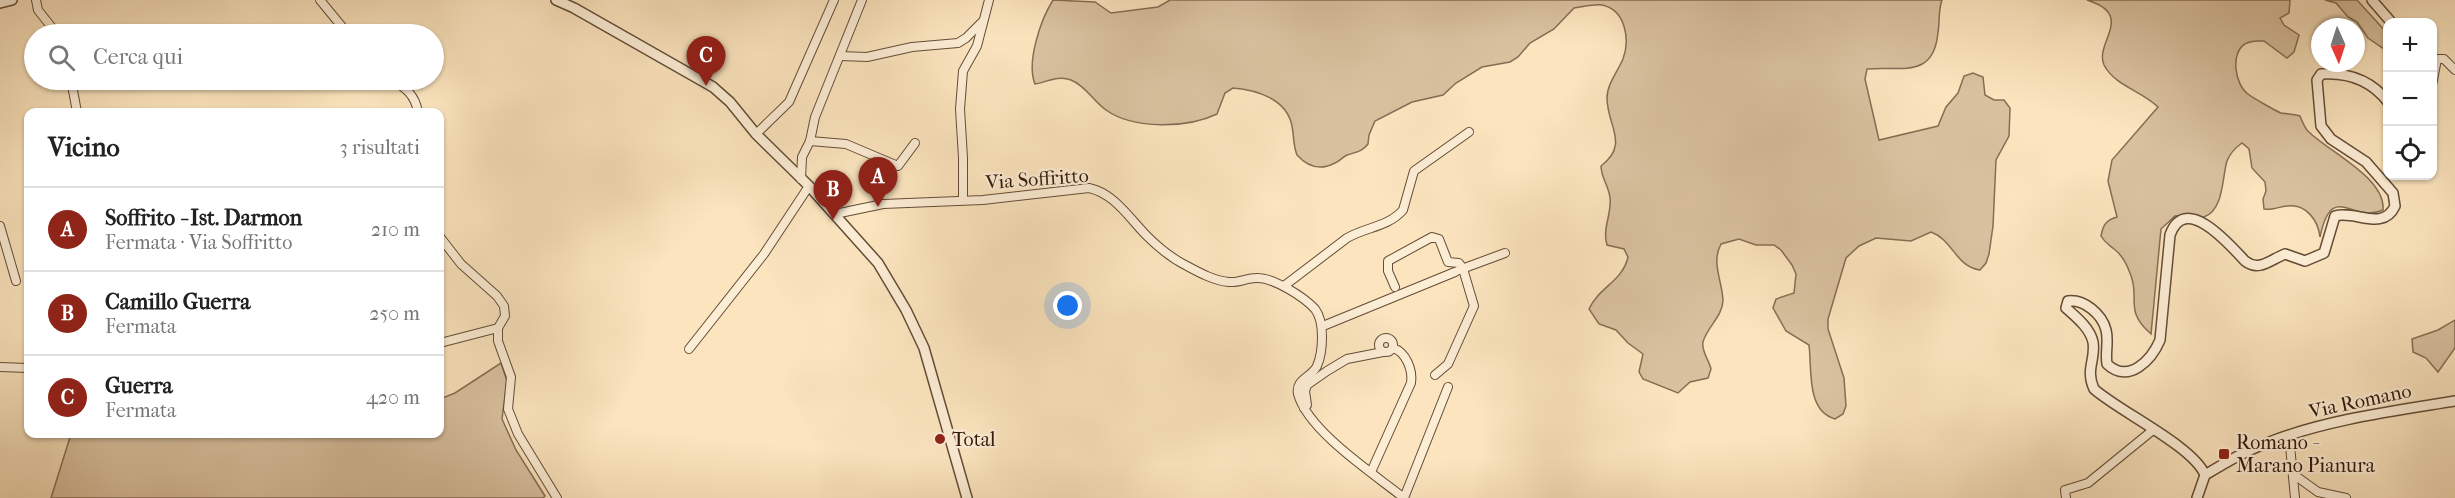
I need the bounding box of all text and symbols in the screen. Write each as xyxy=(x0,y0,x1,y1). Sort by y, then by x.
north arrow xyxy=(2311,18,2365,72)
map controls xyxy=(2383,18,2437,180)
button: + xyxy=(2383,18,2437,72)
search box xyxy=(24,24,444,90)
pin: C xyxy=(686,36,726,86)
icon: search xyxy=(45,41,78,74)
text: Cerca qui xyxy=(93,44,183,70)
button: − xyxy=(2383,72,2437,126)
button: locate xyxy=(2383,126,2437,180)
text: Vicino xyxy=(48,132,120,163)
text: 3 risultati xyxy=(340,136,420,159)
pin: A xyxy=(858,158,898,207)
street label: Via Soffritto xyxy=(984,164,1089,194)
pin: B xyxy=(814,170,852,220)
text: Soffrito - Ist. Darmon xyxy=(105,205,302,231)
text: A xyxy=(61,218,74,241)
text: 210 m xyxy=(371,218,420,241)
text: Fermata · Via Soffritto xyxy=(105,231,292,254)
text: Camillo Guerra xyxy=(105,289,250,315)
your location xyxy=(1053,291,1082,320)
text: B xyxy=(61,302,74,325)
text: 250 m xyxy=(369,302,420,325)
text: Fermata xyxy=(105,315,176,338)
text: Guerra xyxy=(105,373,173,399)
street label: Via Romano xyxy=(2306,379,2413,423)
text: C xyxy=(61,386,74,409)
text: 420 m xyxy=(366,386,420,409)
text: Fermata xyxy=(105,399,176,422)
place label: Total xyxy=(952,428,996,451)
place label: Romano - Marano Pianura xyxy=(2236,431,2376,477)
marker: Total xyxy=(933,432,947,446)
marker: Romano - Marano Pianura xyxy=(2217,447,2231,461)

